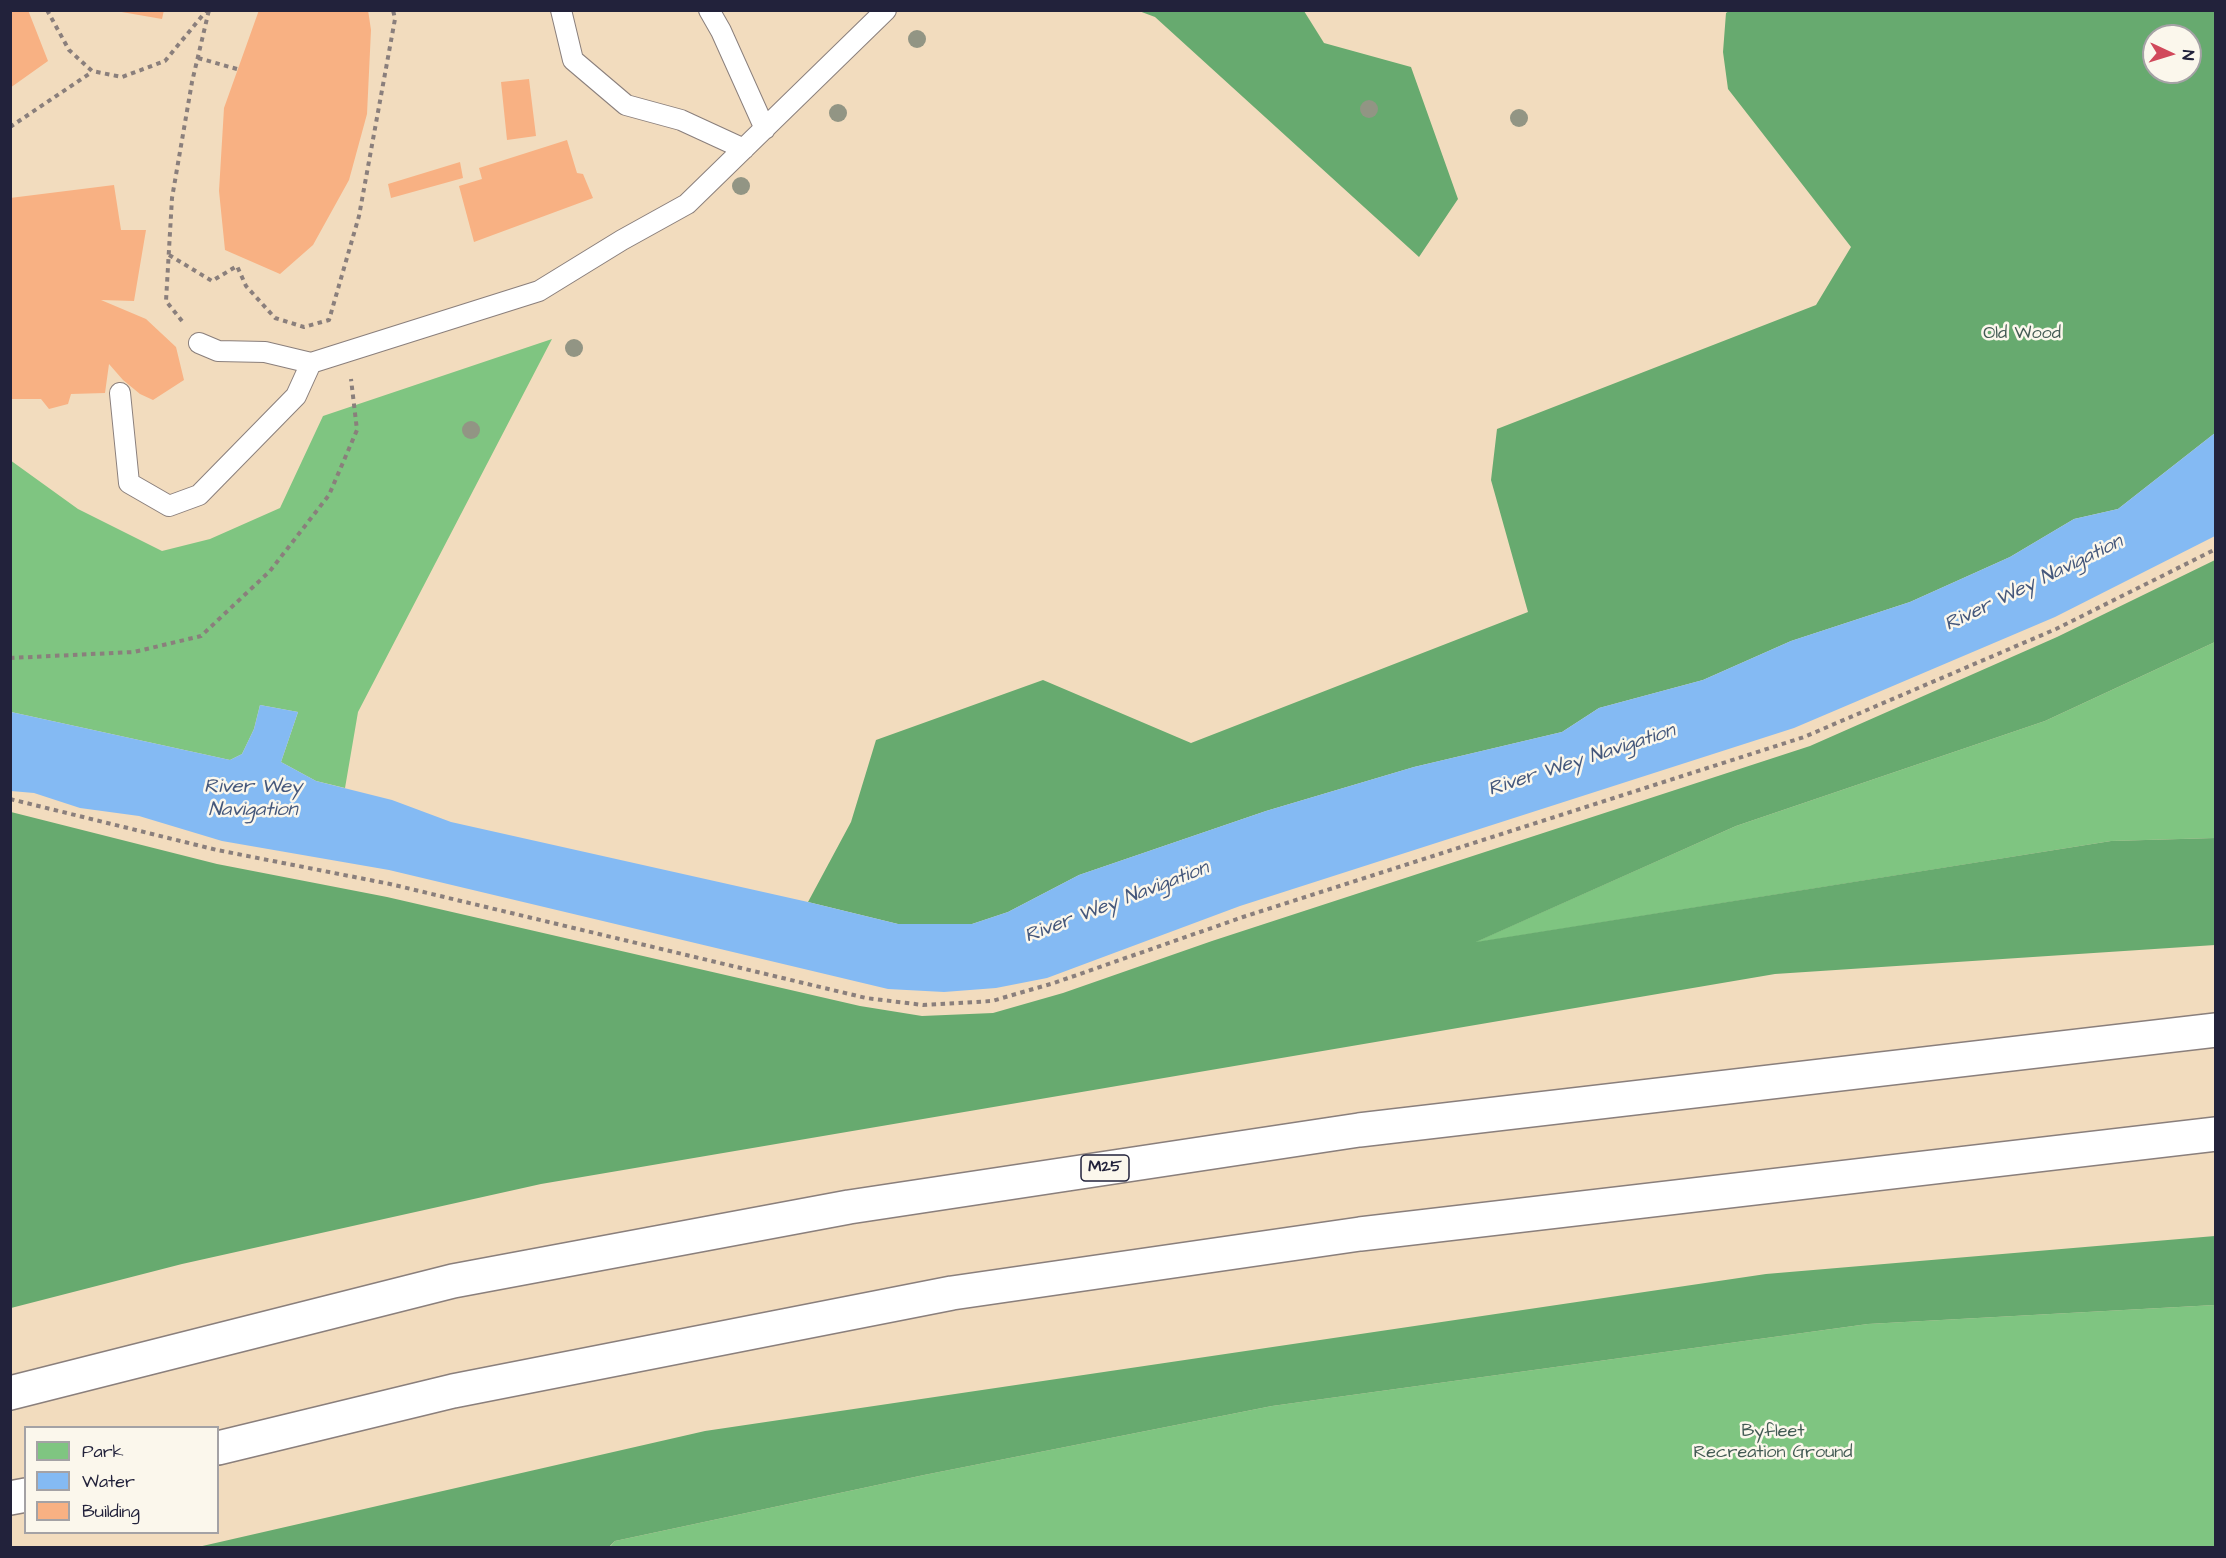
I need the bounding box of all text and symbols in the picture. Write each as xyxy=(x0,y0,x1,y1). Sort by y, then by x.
north arrow xyxy=(2142,24,2202,84)
text: N xyxy=(2177,49,2199,61)
park label: Old Wood xyxy=(1983,323,2061,345)
water label: River Wey Navigation xyxy=(1941,530,2127,638)
water label: River Wey Navigation xyxy=(1486,719,1678,803)
water label: River Wey Navigation xyxy=(204,776,302,823)
water label: River Wey Navigation xyxy=(1022,857,1212,949)
road number: M25 xyxy=(1081,1155,1129,1181)
park label: Byfleet Recreation Ground xyxy=(1693,1421,1853,1464)
legend xyxy=(24,1426,219,1534)
text: Park xyxy=(82,1439,124,1464)
text: Water xyxy=(82,1469,135,1494)
text: Building xyxy=(82,1499,140,1524)

